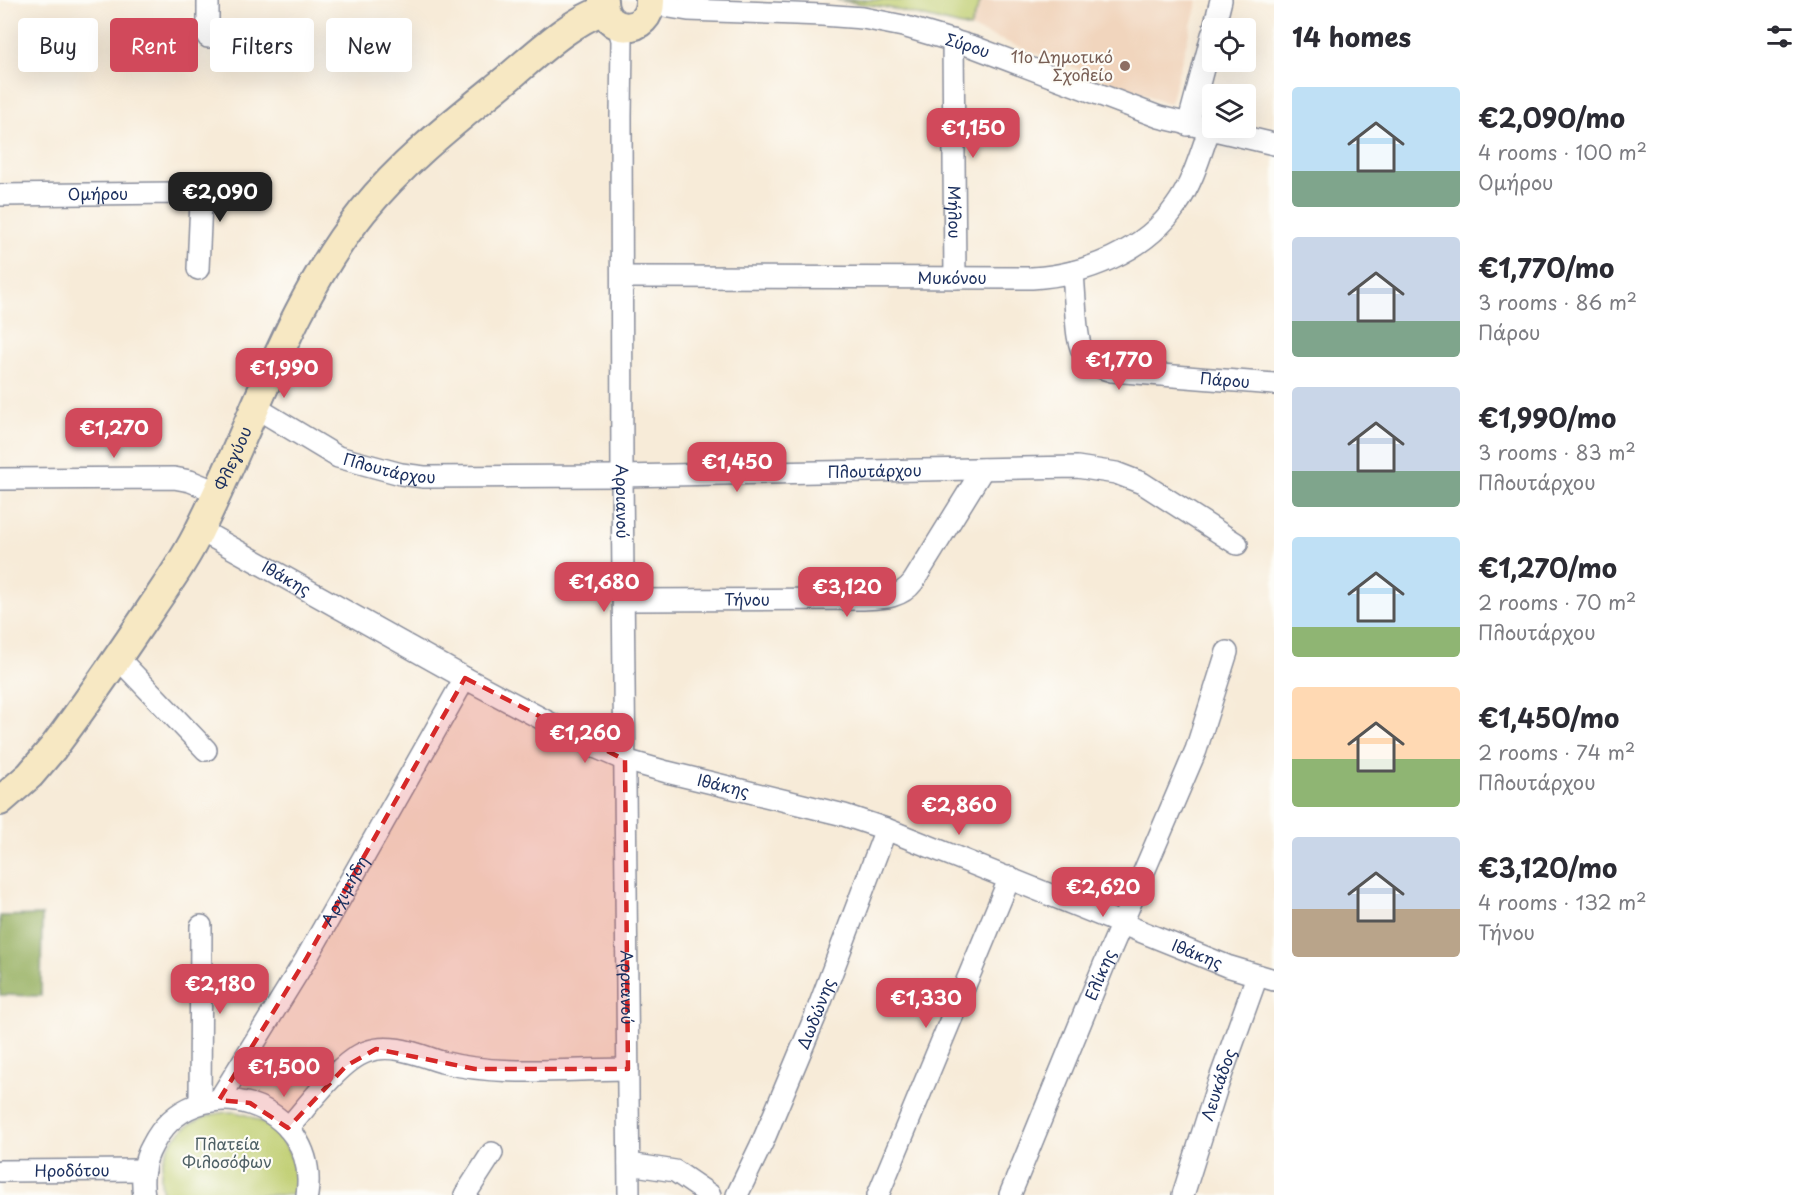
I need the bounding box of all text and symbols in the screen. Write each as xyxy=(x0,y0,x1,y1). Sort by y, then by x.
text: 14 homes xyxy=(1292,17,1411,56)
chip: Buy xyxy=(18,18,98,72)
chip: Rent xyxy=(110,18,198,72)
chip: Filters xyxy=(210,18,314,72)
chip: New xyxy=(326,18,412,72)
map controls xyxy=(1202,18,1256,138)
button: locate xyxy=(1202,18,1256,72)
icon: filters xyxy=(1763,20,1796,53)
street label: Σύρου xyxy=(943,26,994,63)
place label: 11ο Δημοτικό Σχολείο xyxy=(1011,44,1113,86)
marker: 11ο Δημοτικό Σχολείο xyxy=(1118,59,1132,73)
button: layers xyxy=(1202,84,1256,138)
text: €2,090/mo xyxy=(1478,98,1625,137)
pin: €1,150 xyxy=(924,108,1022,159)
icon: home xyxy=(1340,111,1412,183)
text: €1,150 xyxy=(941,112,1005,142)
text: 4 rooms · 100 m² xyxy=(1478,137,1647,167)
text: Ομήρου xyxy=(1478,167,1553,197)
pin: €2,090 xyxy=(171,172,269,223)
text: €2,090 xyxy=(182,176,258,206)
street label: Ομήρου xyxy=(68,181,128,205)
street label: Μήλου xyxy=(943,185,968,239)
text: €1,770/mo xyxy=(1478,248,1614,287)
icon: home xyxy=(1340,261,1412,333)
street label: Μυκόνου xyxy=(917,265,987,289)
text: 3 rooms · 86 m² xyxy=(1478,287,1637,317)
text: Πάρου xyxy=(1478,317,1540,347)
pin: €1,770 xyxy=(1070,340,1168,391)
text: €1,770 xyxy=(1085,344,1153,374)
pin: €1,990 xyxy=(235,348,333,399)
text: €1,990 xyxy=(250,352,318,382)
street label: Πάρου xyxy=(1199,365,1251,393)
text: €1,990/mo xyxy=(1478,398,1616,437)
pin: €1,270 xyxy=(65,408,163,459)
icon: home xyxy=(1340,411,1412,483)
text: €1,270 xyxy=(79,412,149,442)
street label: Φλεγύου xyxy=(207,422,257,494)
text: 3 rooms · 83 m² xyxy=(1478,437,1636,467)
pin: €1,450 xyxy=(688,442,786,493)
street label: Πλουτάρχου xyxy=(341,446,436,488)
text: €1,450 xyxy=(701,446,773,476)
street label: Πλουτάρχου xyxy=(827,457,922,483)
street label: Αρριανού xyxy=(611,464,636,539)
text: Πλουτάρχου xyxy=(1478,467,1596,497)
text: €1,270/mo xyxy=(1478,548,1617,587)
street label: Ιθάκης xyxy=(258,554,316,601)
icon: home xyxy=(1340,561,1412,633)
pin: €1,680 xyxy=(555,562,653,613)
text: €1,680 xyxy=(569,566,640,596)
pin: €3,120 xyxy=(798,567,896,618)
text: €3,120 xyxy=(812,571,882,601)
street label: Τήνου xyxy=(724,586,770,611)
text: 2 rooms · 70 m² xyxy=(1478,587,1636,617)
text: Πλουτάρχου xyxy=(1478,617,1596,647)
text: €1,450/mo xyxy=(1478,698,1619,737)
icon: home xyxy=(1340,711,1412,783)
pin: €1,260 xyxy=(536,713,634,764)
text: €1,260 xyxy=(549,717,621,747)
text: 2 rooms · 74 m² xyxy=(1478,737,1635,767)
street label: Ιθάκης xyxy=(695,767,752,803)
text: Πλουτάρχου xyxy=(1478,767,1596,797)
pin: €2,860 xyxy=(910,785,1008,836)
text: €2,860 xyxy=(921,789,997,819)
text: €3,120/mo xyxy=(1478,848,1617,887)
street label: Αρχιμήδη xyxy=(314,851,373,930)
icon: home xyxy=(1340,861,1412,933)
pin: €2,620 xyxy=(1054,867,1152,918)
text: €2,620 xyxy=(1066,871,1140,901)
text: 4 rooms · 132 m² xyxy=(1478,887,1647,917)
text: Τήνου xyxy=(1478,917,1535,947)
street label: Ιθάκης xyxy=(1169,932,1227,974)
street label: Ελίκης xyxy=(1078,945,1121,1004)
street label: Αρριανού xyxy=(616,950,640,1025)
pin: €2,180 xyxy=(171,964,269,1015)
text: €2,180 xyxy=(185,968,255,998)
street label: Δωδώνης xyxy=(790,974,840,1052)
pin: €1,330 xyxy=(877,978,975,1029)
text: €1,330 xyxy=(890,982,962,1012)
street label: Λευκάδος xyxy=(1194,1045,1241,1123)
pin: €1,500 xyxy=(235,1047,333,1098)
text: €1,500 xyxy=(248,1051,320,1081)
park label: Πλατεία Φιλοσόφων xyxy=(182,1131,272,1173)
street label: Ηροδότου xyxy=(34,1157,110,1182)

